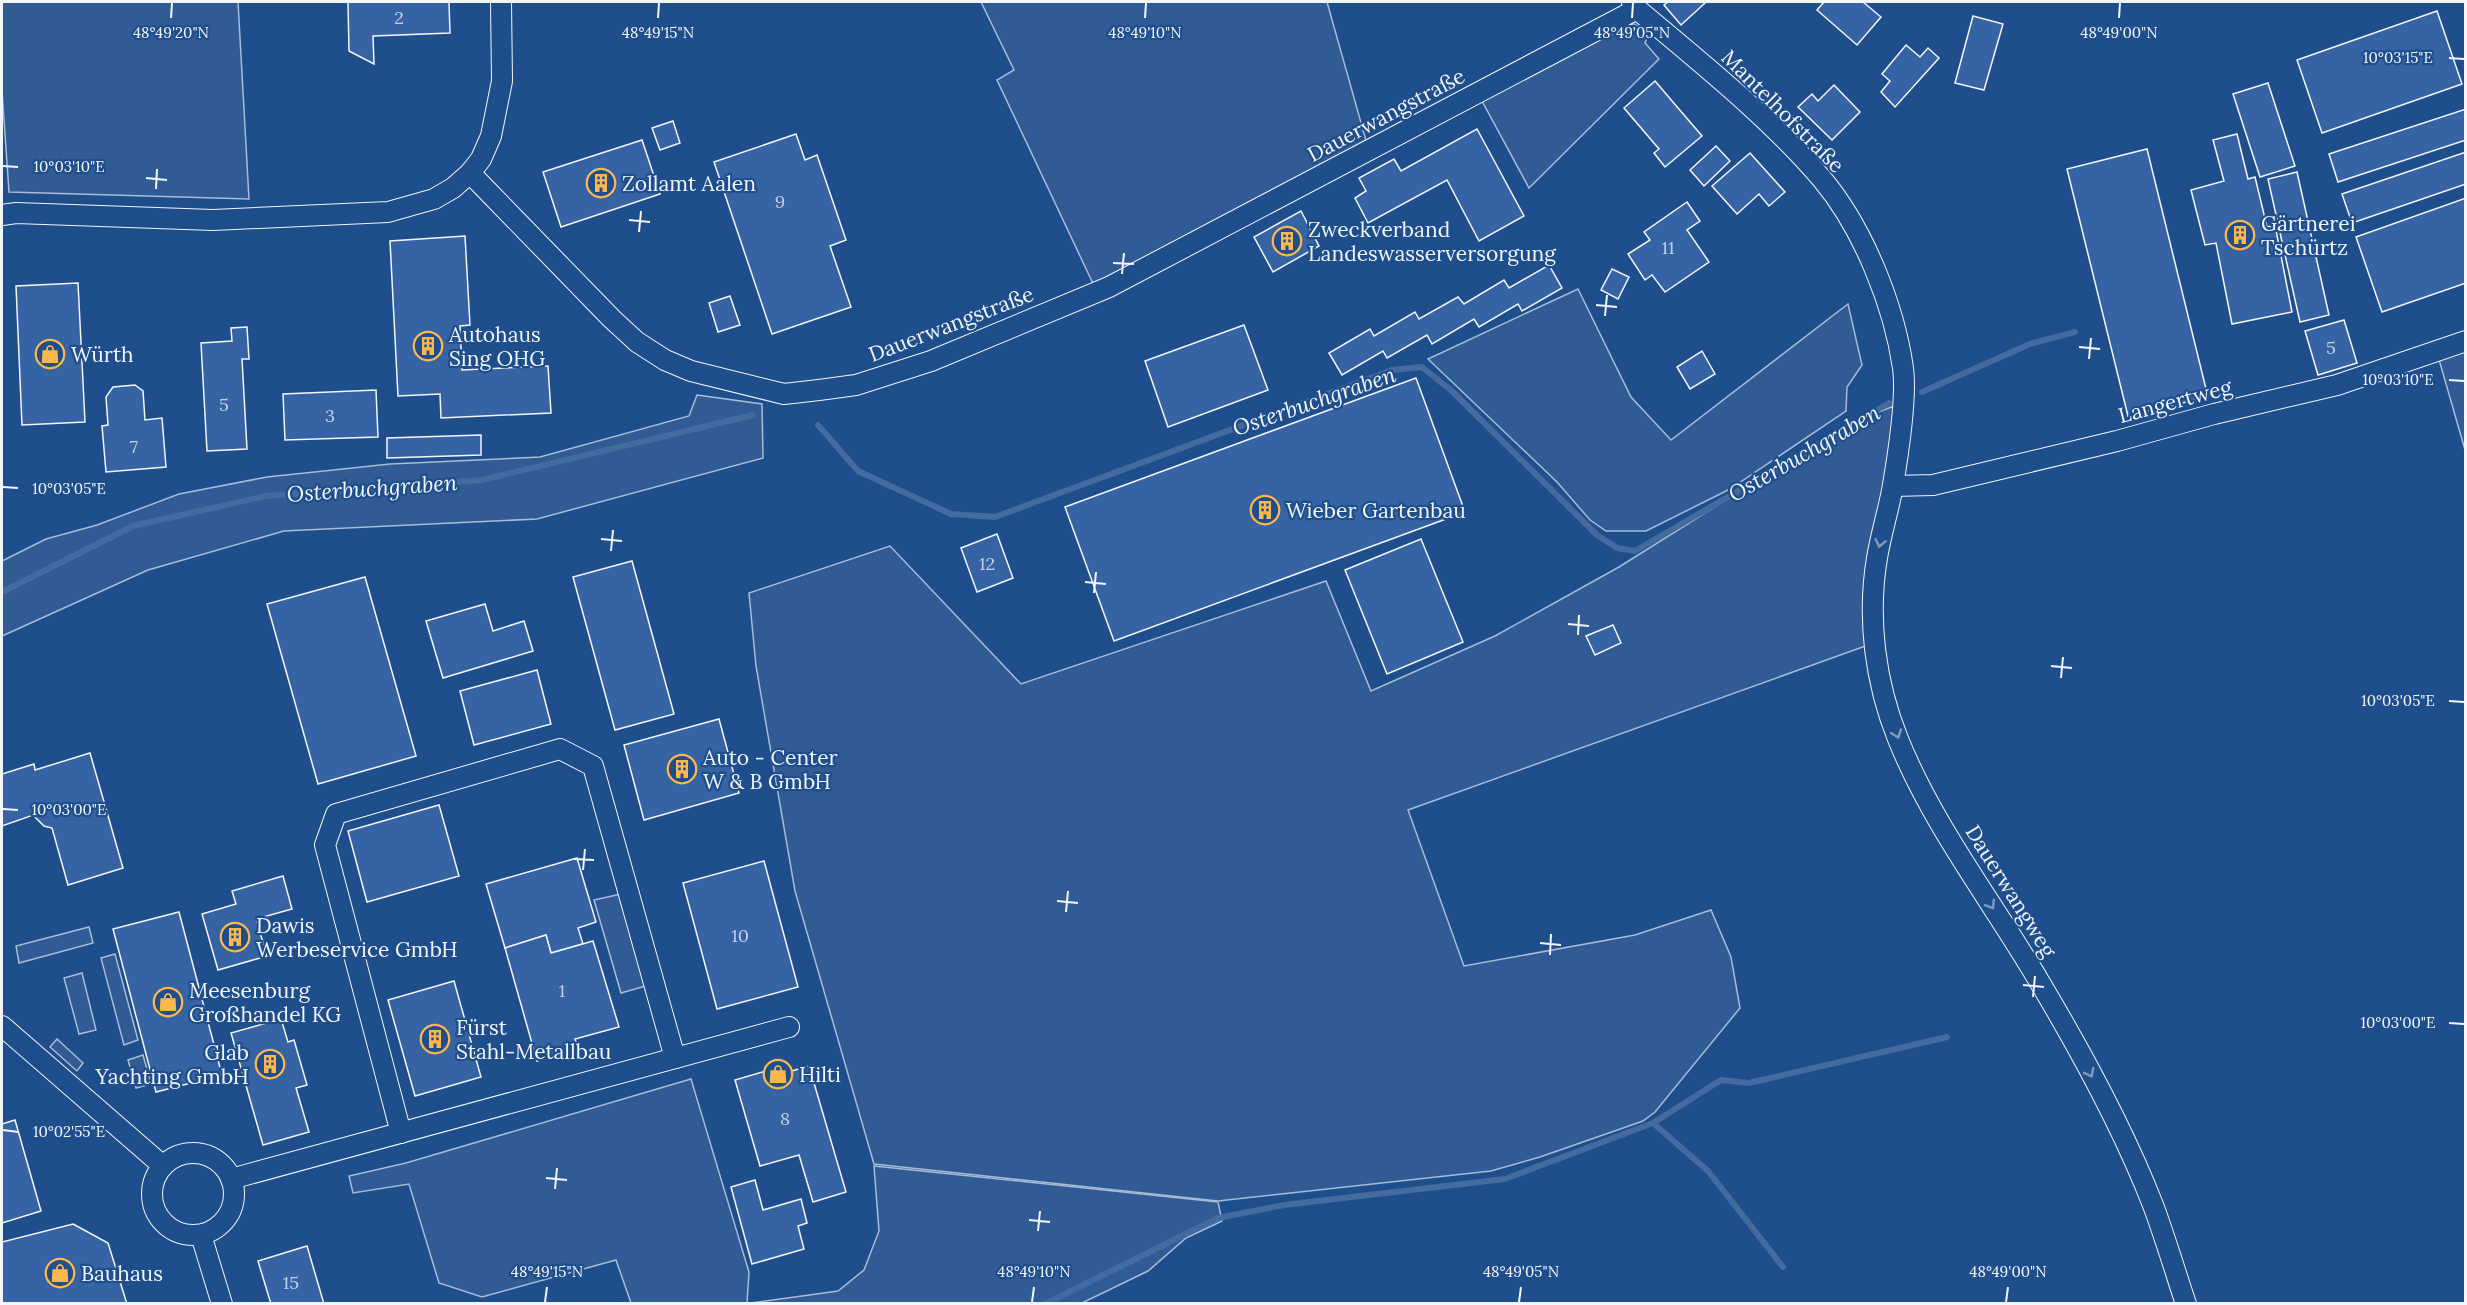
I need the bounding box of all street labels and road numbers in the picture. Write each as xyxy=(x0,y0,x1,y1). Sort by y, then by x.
street label: Mantelhofstraße xyxy=(1716,44,1850,178)
street label: Dauerwangstraße xyxy=(1303,62,1469,168)
street label: Dauerwangstraße xyxy=(865,280,1037,368)
street label: Langertweg xyxy=(2115,373,2235,429)
street label: Dauerwangweg xyxy=(1960,820,2063,963)

